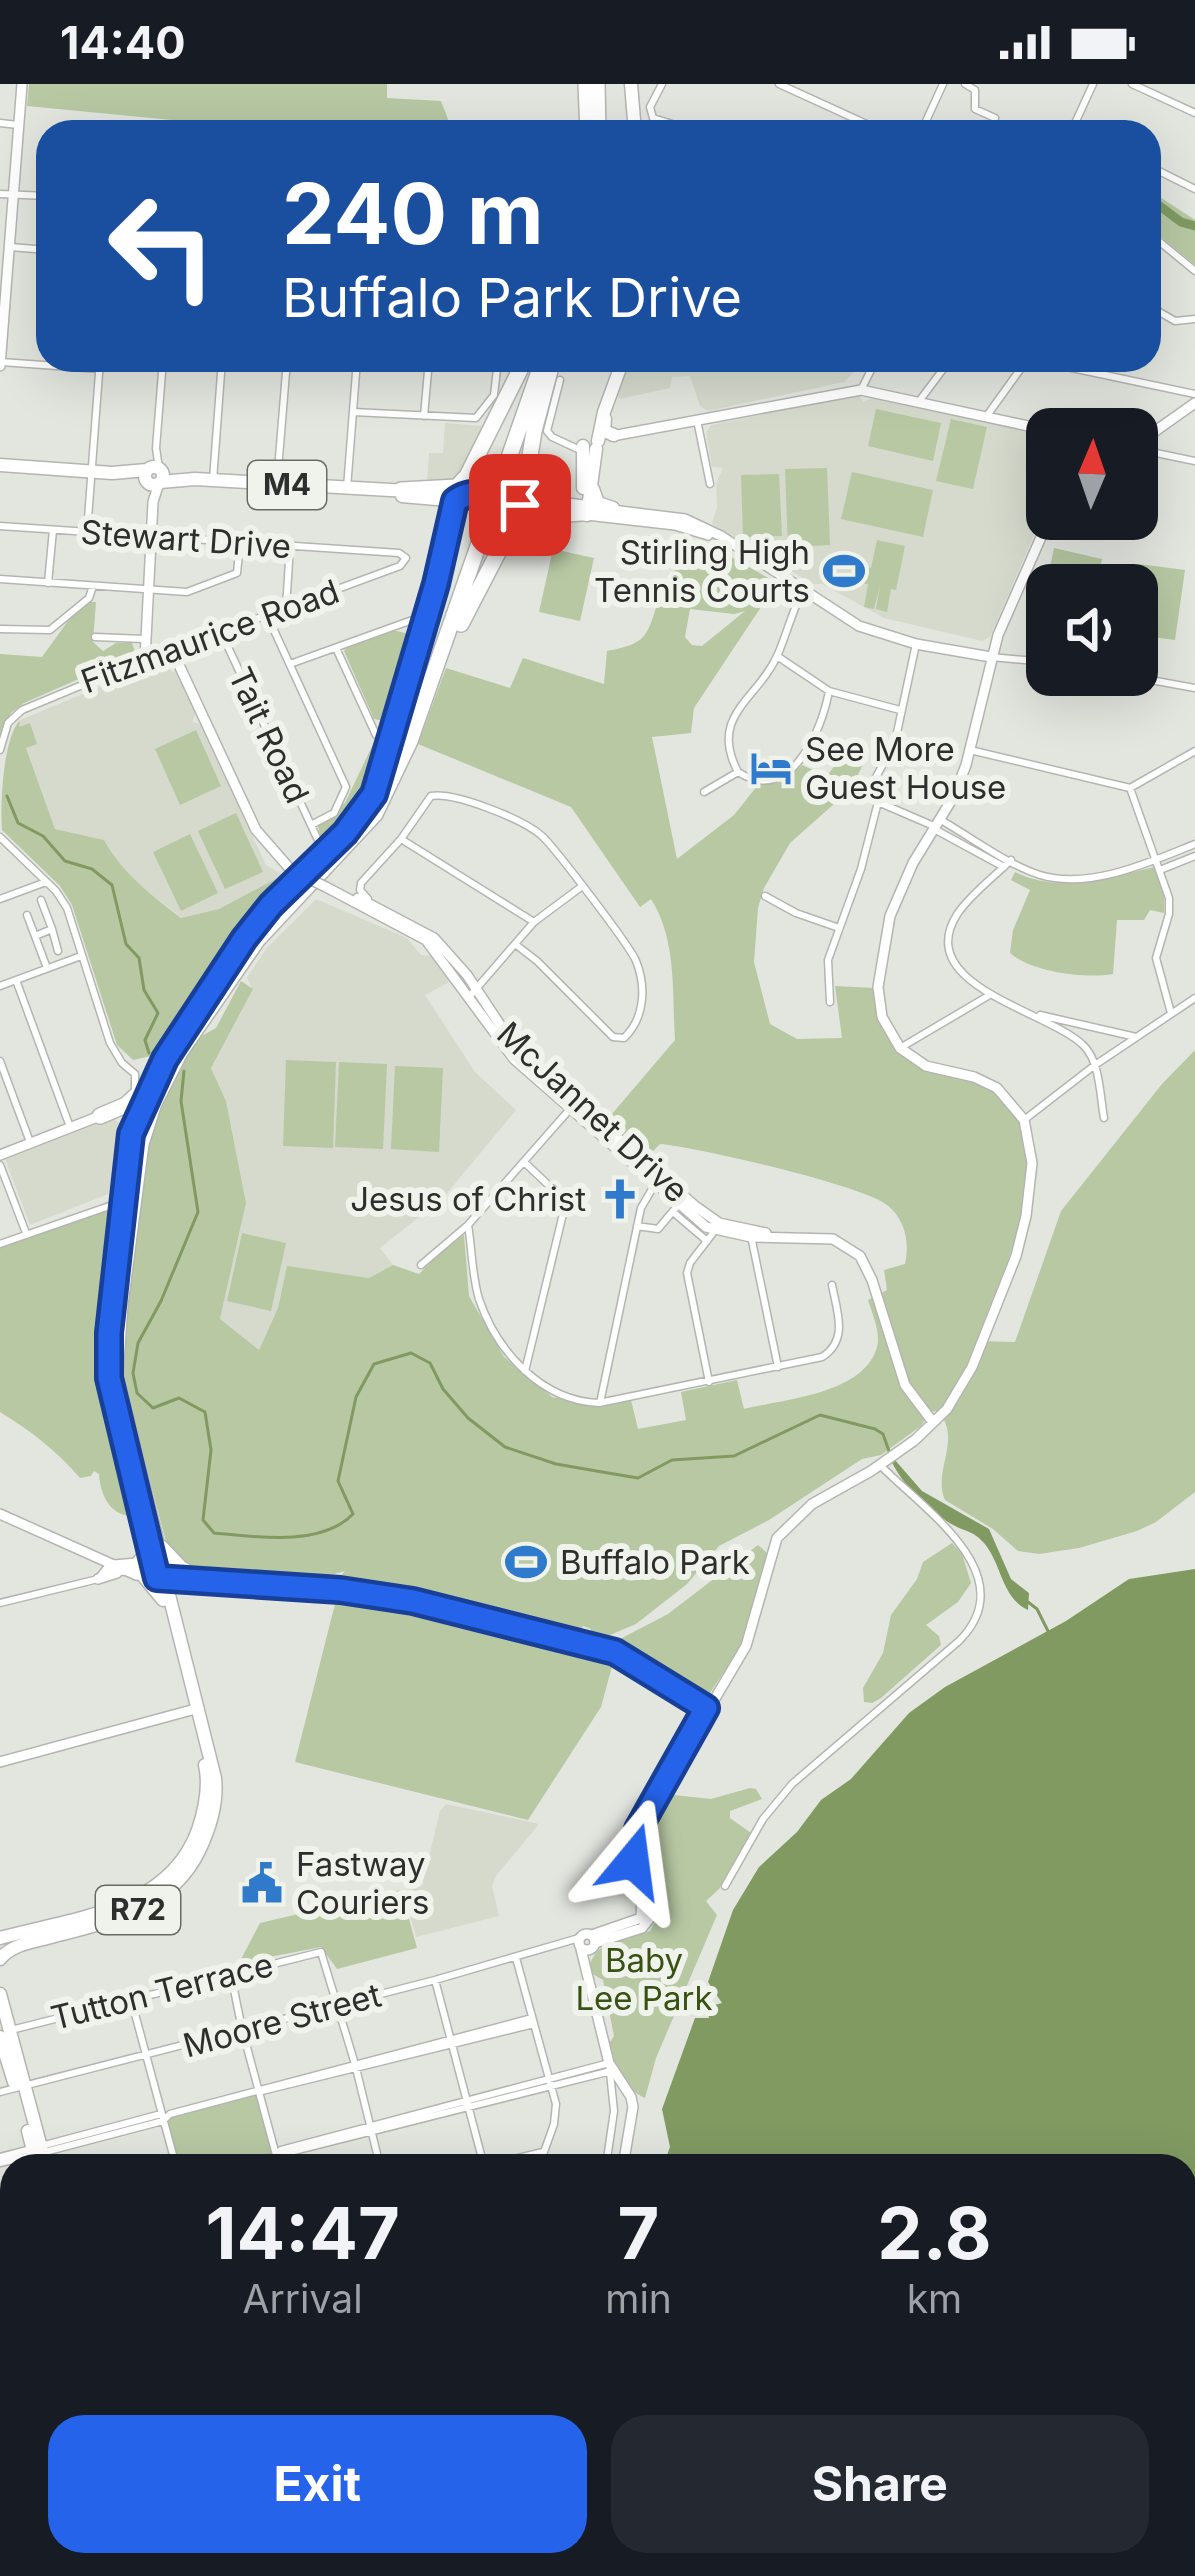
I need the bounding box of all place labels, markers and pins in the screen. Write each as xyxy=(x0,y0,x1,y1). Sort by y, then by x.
pin xyxy=(469,454,571,556)
place label: Stirling High Tennis Courts xyxy=(594,532,810,610)
sports icon: Stirling High Tennis Courts xyxy=(821,548,867,594)
place label: See More Guest House xyxy=(805,729,1006,807)
hotel icon: See More Guest House xyxy=(748,745,794,791)
church icon: Jesus of Christ xyxy=(597,1176,643,1222)
place label: Jesus of Christ xyxy=(350,1179,586,1219)
sports icon: Buffalo Park xyxy=(503,1539,549,1585)
place label: Buffalo Park xyxy=(560,1542,750,1582)
place label: Fastway Couriers xyxy=(296,1844,429,1922)
public building icon: Fastway Couriers xyxy=(239,1860,285,1906)

